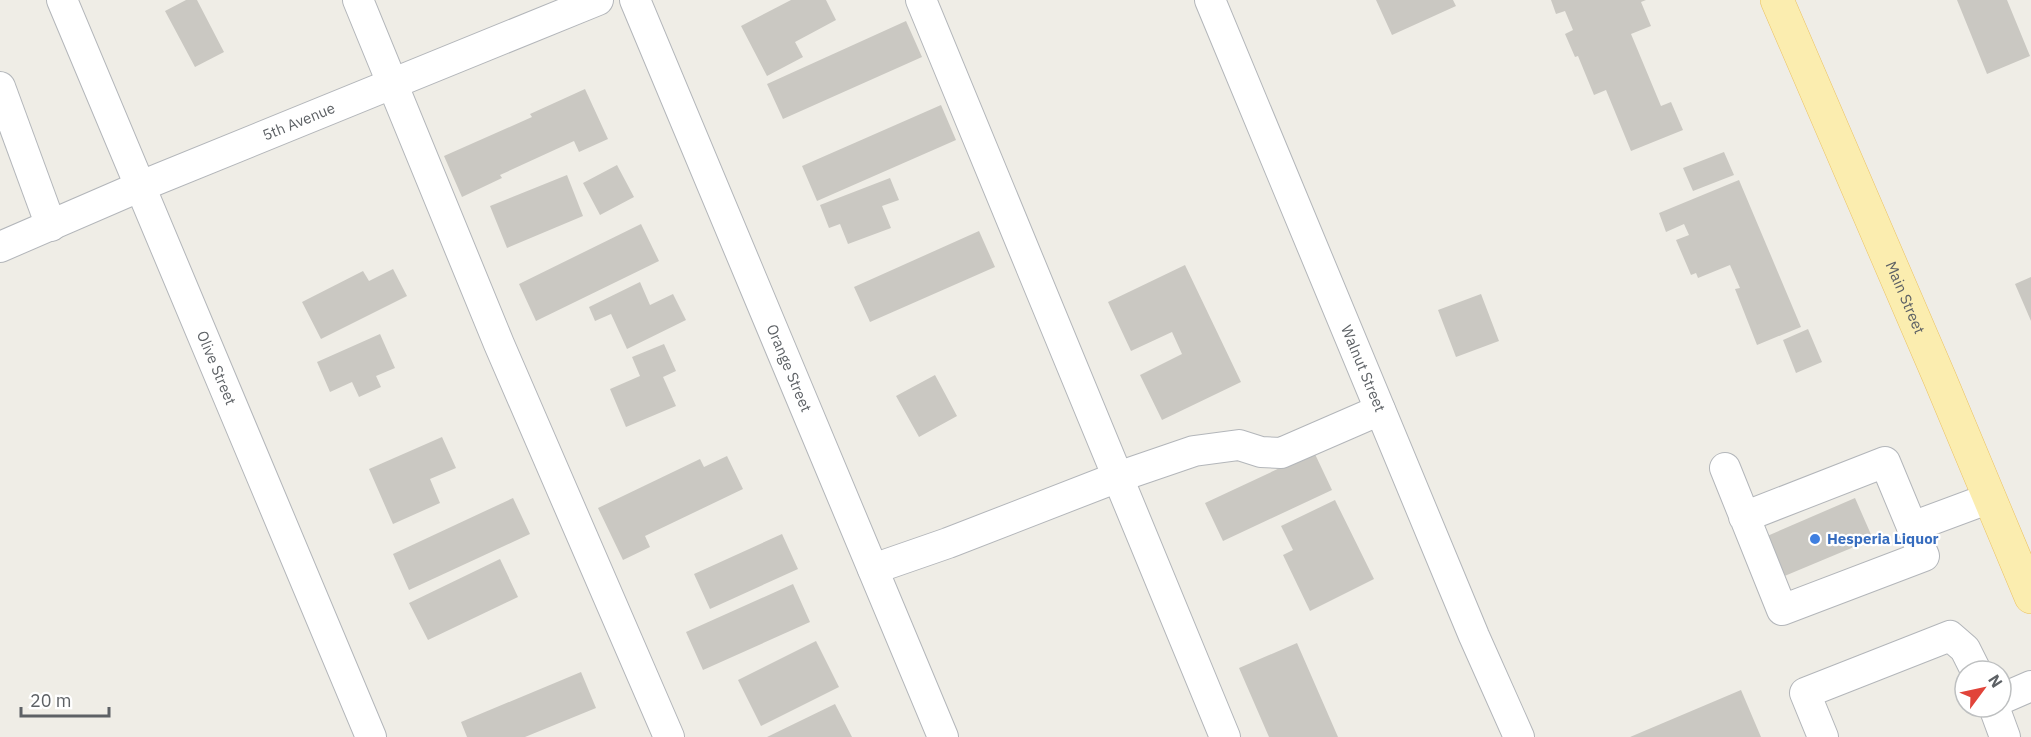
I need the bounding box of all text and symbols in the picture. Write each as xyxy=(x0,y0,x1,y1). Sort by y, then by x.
street label: 5th Avenue xyxy=(260,98,338,145)
street label: Main Street xyxy=(1881,258,1929,337)
street label: Orange Street xyxy=(763,321,816,415)
street label: Walnut Street xyxy=(1337,322,1390,415)
street label: Olive Street xyxy=(193,328,241,408)
place label: Hesperia Liquor xyxy=(1827,529,1939,548)
marker: Hesperia Liquor xyxy=(1808,532,1822,546)
north arrow xyxy=(1953,659,2013,719)
text: N xyxy=(1984,671,2007,691)
scale bar xyxy=(21,680,110,718)
text: 20 m xyxy=(30,689,72,712)

